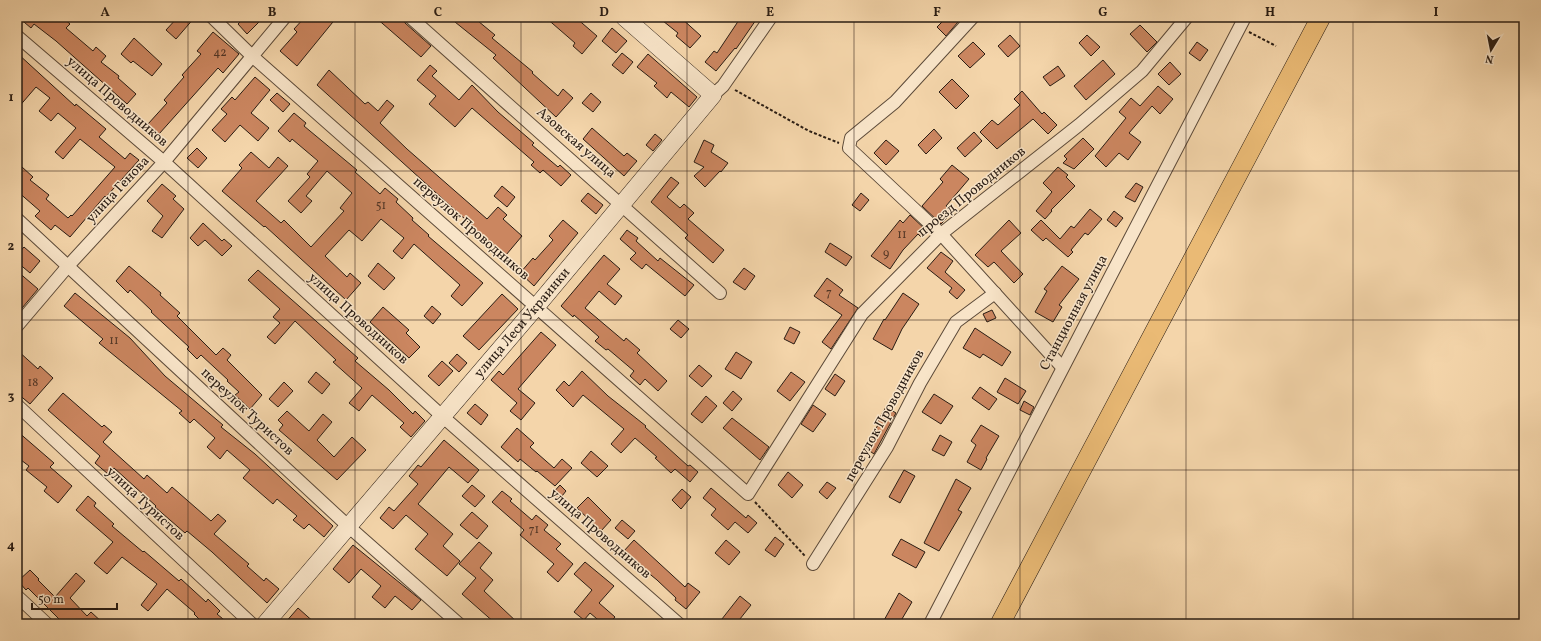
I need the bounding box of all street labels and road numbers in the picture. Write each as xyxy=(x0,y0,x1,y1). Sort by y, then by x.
street label: улица Проводников xyxy=(62,53,172,151)
street label: Азовская улица xyxy=(532,103,620,183)
street label: проезд Проводников xyxy=(914,142,1030,242)
street label: улица Генова xyxy=(82,152,154,228)
street label: переулок Проводников xyxy=(409,173,533,285)
street label: Станционная улица xyxy=(1035,252,1113,374)
street label: улица Леси Украинки xyxy=(470,263,575,382)
street label: улица Проводников xyxy=(304,269,412,369)
street label: переулок Проводников xyxy=(841,346,929,486)
street label: переулок Туристов xyxy=(196,364,298,460)
street label: улица Туристов xyxy=(102,463,188,545)
street label: улица Проводников xyxy=(545,485,655,583)

